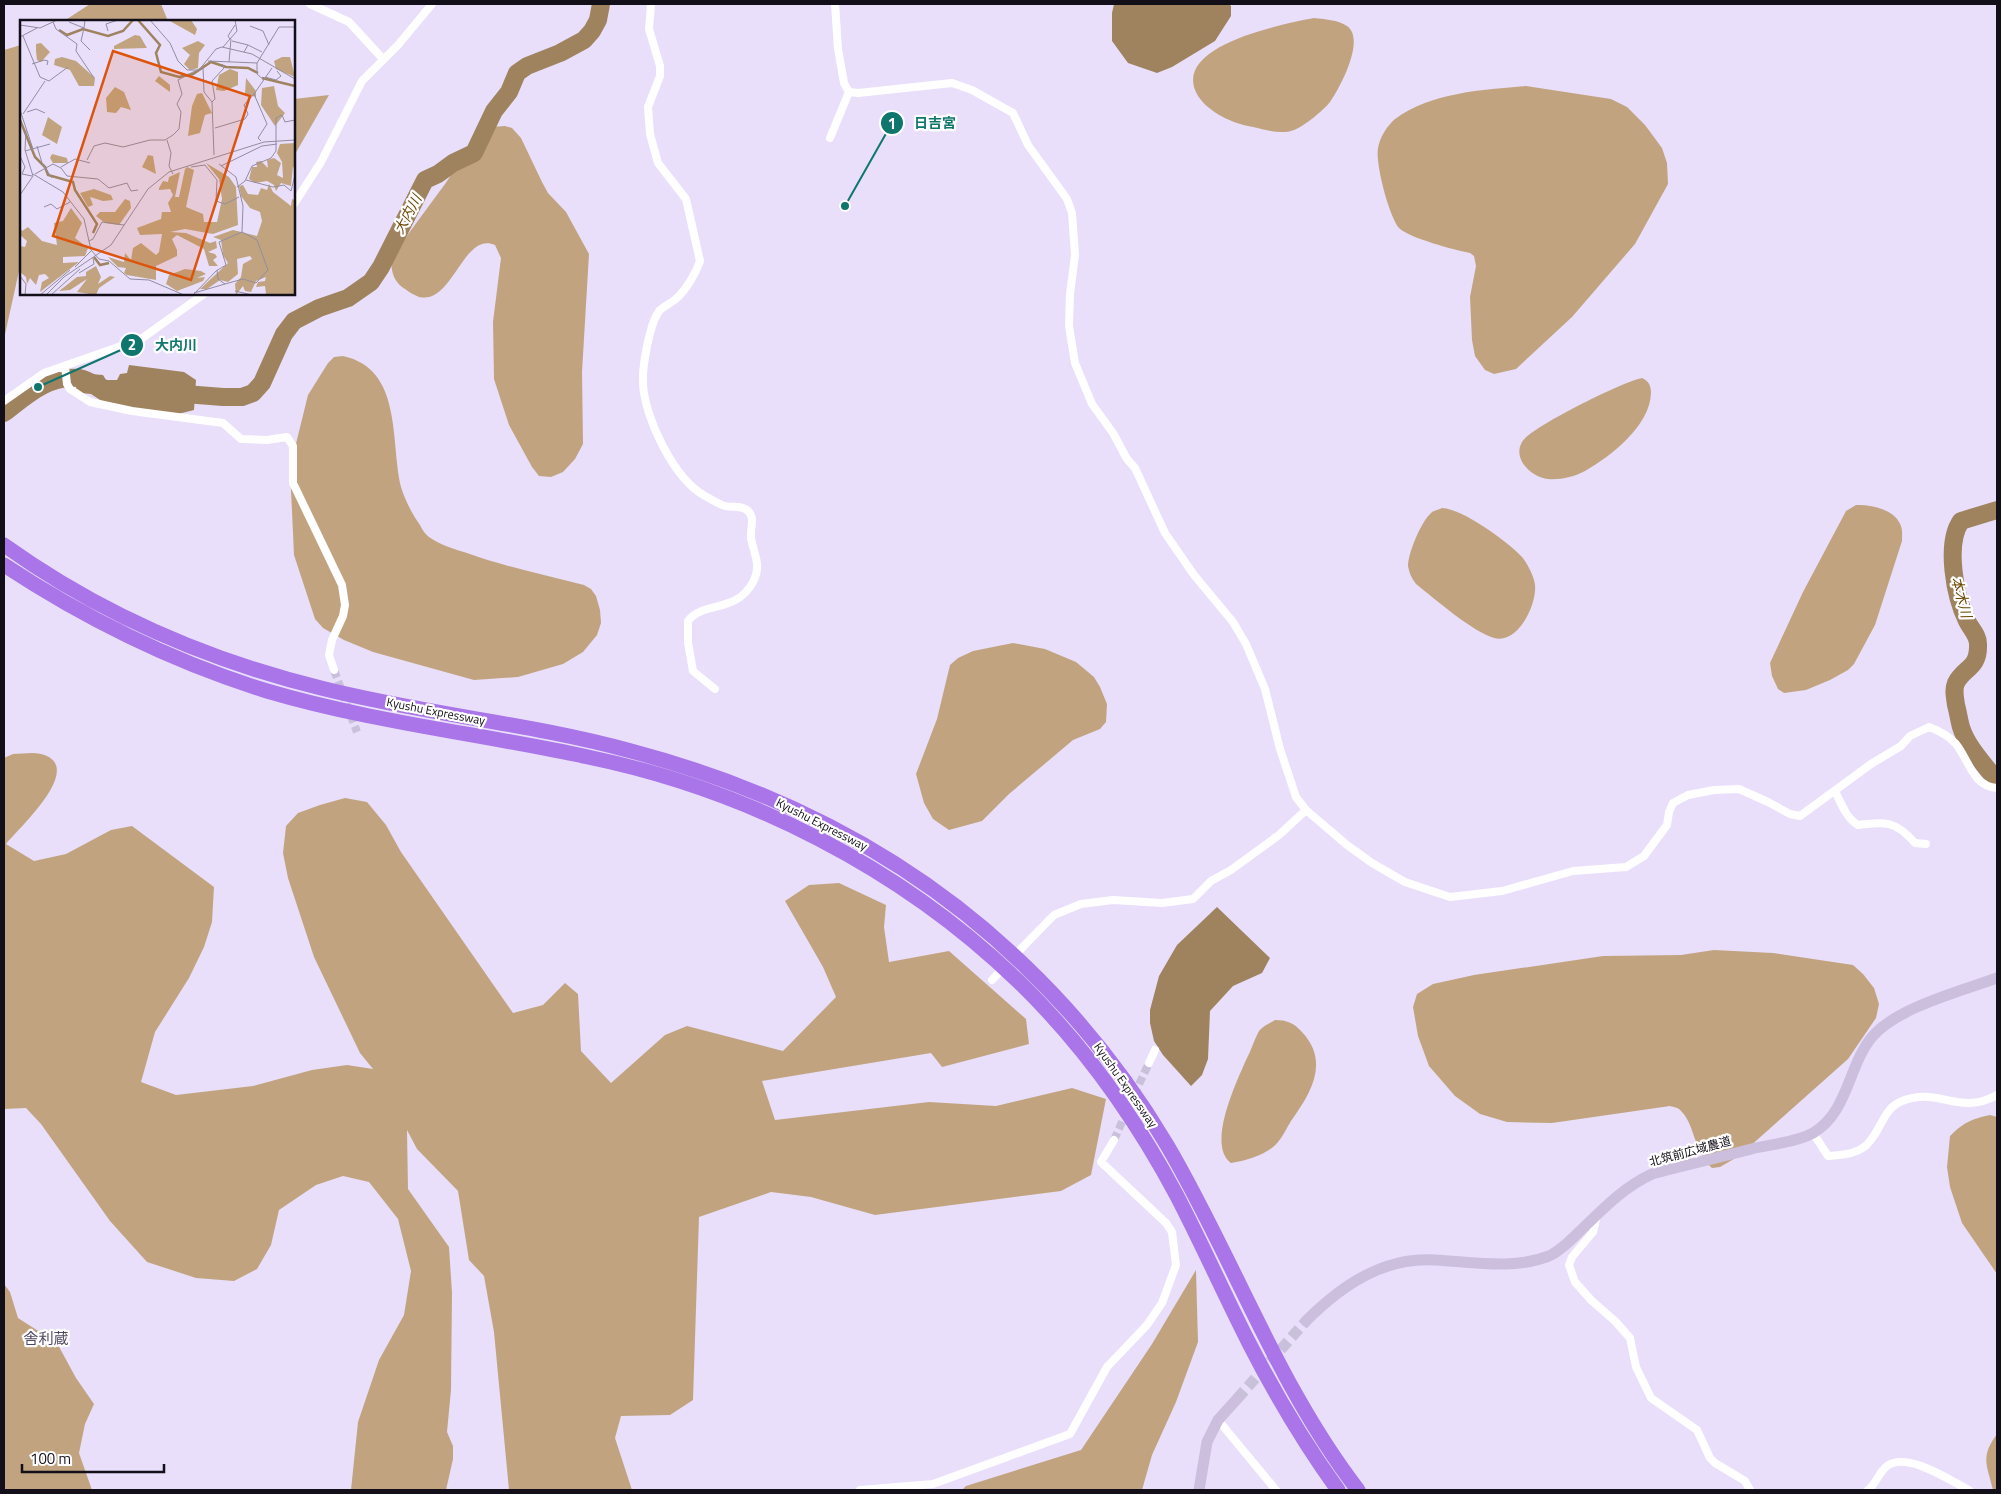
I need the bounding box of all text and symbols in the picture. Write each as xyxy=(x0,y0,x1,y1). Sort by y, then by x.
inset map xyxy=(20,20,295,295)
callout: 日吉宮 xyxy=(879,109,966,138)
text: 1 xyxy=(888,112,896,135)
text: 日吉宮 xyxy=(914,112,956,133)
water label: 大内川 xyxy=(388,189,427,237)
callout: 大内川 xyxy=(120,330,207,359)
text: 2 xyxy=(128,333,136,356)
text: 大内川 xyxy=(155,334,197,355)
water label: 本木川 xyxy=(1946,574,1978,622)
street label: Kyushu Expressway xyxy=(385,692,487,730)
street label: Kyushu Expressway xyxy=(773,793,871,855)
street label: Kyushu Expressway xyxy=(1089,1039,1163,1132)
street label: 北筑前広域農道 xyxy=(1647,1131,1733,1171)
district label: 舎利蔵 xyxy=(23,1327,69,1350)
scale bar xyxy=(22,1442,165,1474)
text: 100 m xyxy=(30,1447,71,1470)

